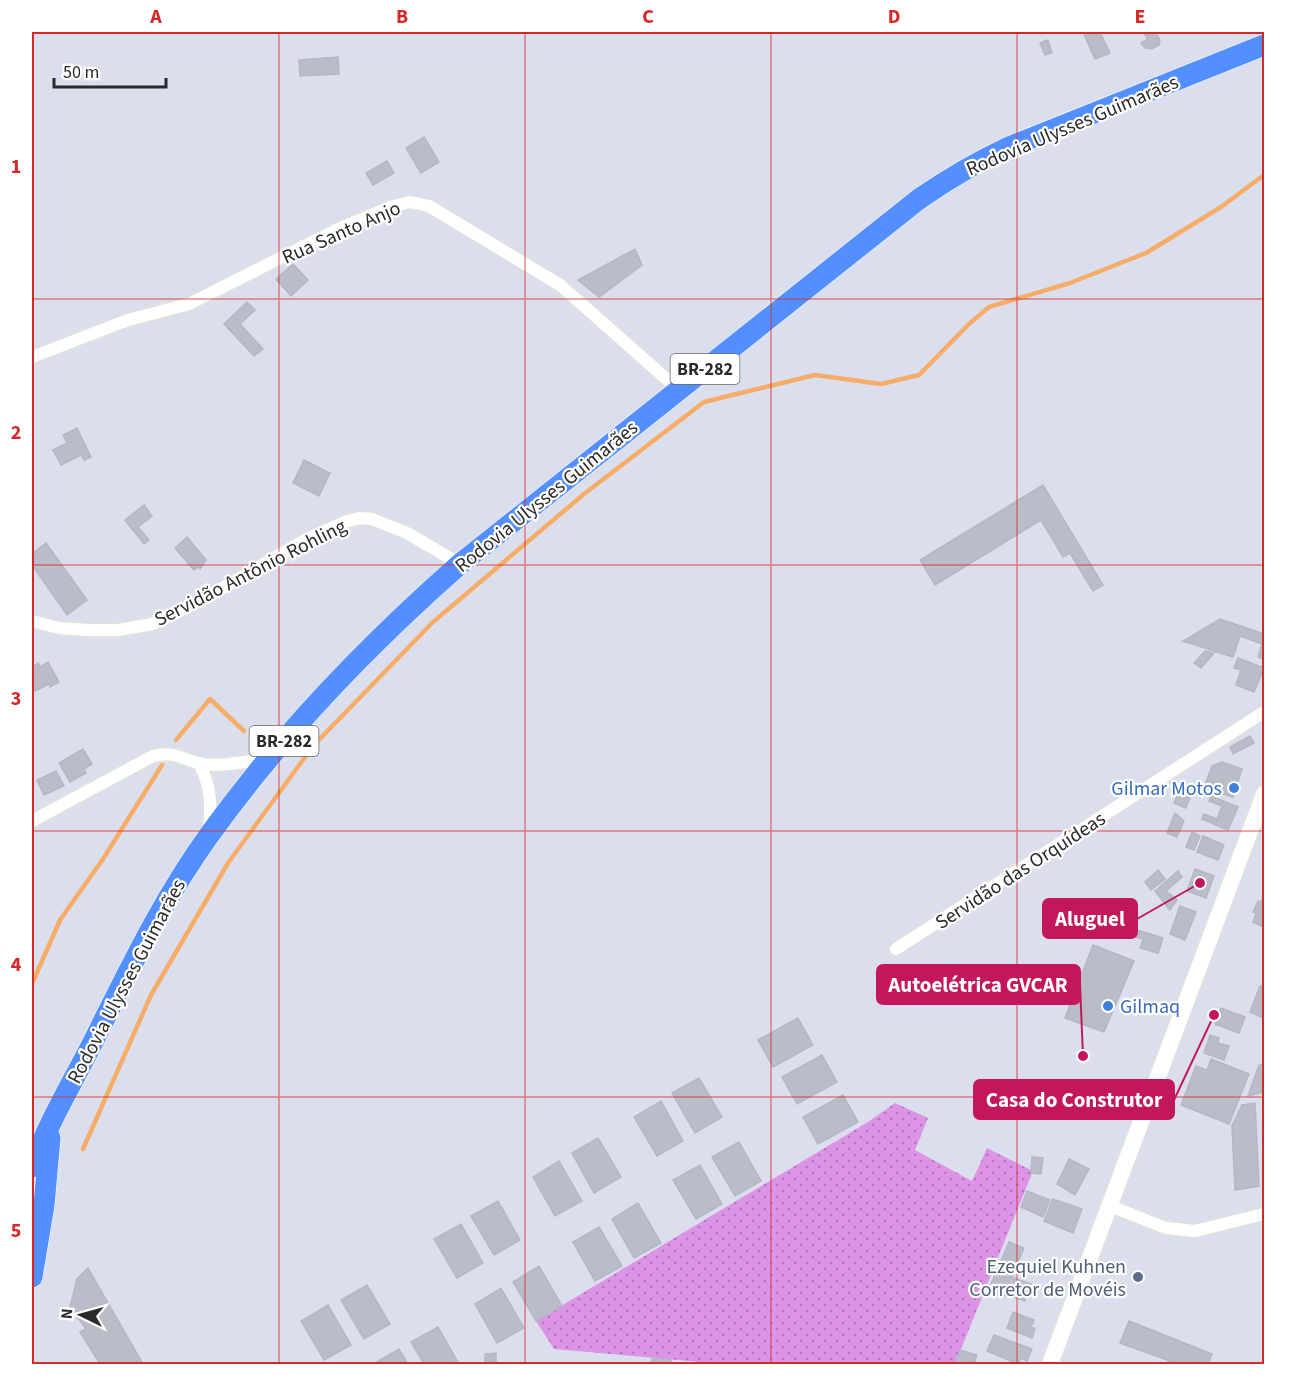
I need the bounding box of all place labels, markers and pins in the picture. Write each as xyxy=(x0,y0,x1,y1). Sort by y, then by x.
place label: Gilmar Motos xyxy=(1111,775,1222,803)
marker: Gilmar Motos xyxy=(1227,781,1241,795)
callout: Aluguel xyxy=(1043,899,1137,938)
callout: Autoelétrica GVCAR xyxy=(877,965,1080,1004)
place label: Gilmaq xyxy=(1120,993,1180,1021)
marker: Gilmaq xyxy=(1101,999,1115,1013)
callout: Casa do Construtor xyxy=(974,1080,1174,1119)
place label: Ezequiel Kuhnen Corretor de Movéis xyxy=(969,1253,1126,1304)
marker: Ezequiel Kuhnen Corretor de Movéis xyxy=(1131,1270,1145,1284)

